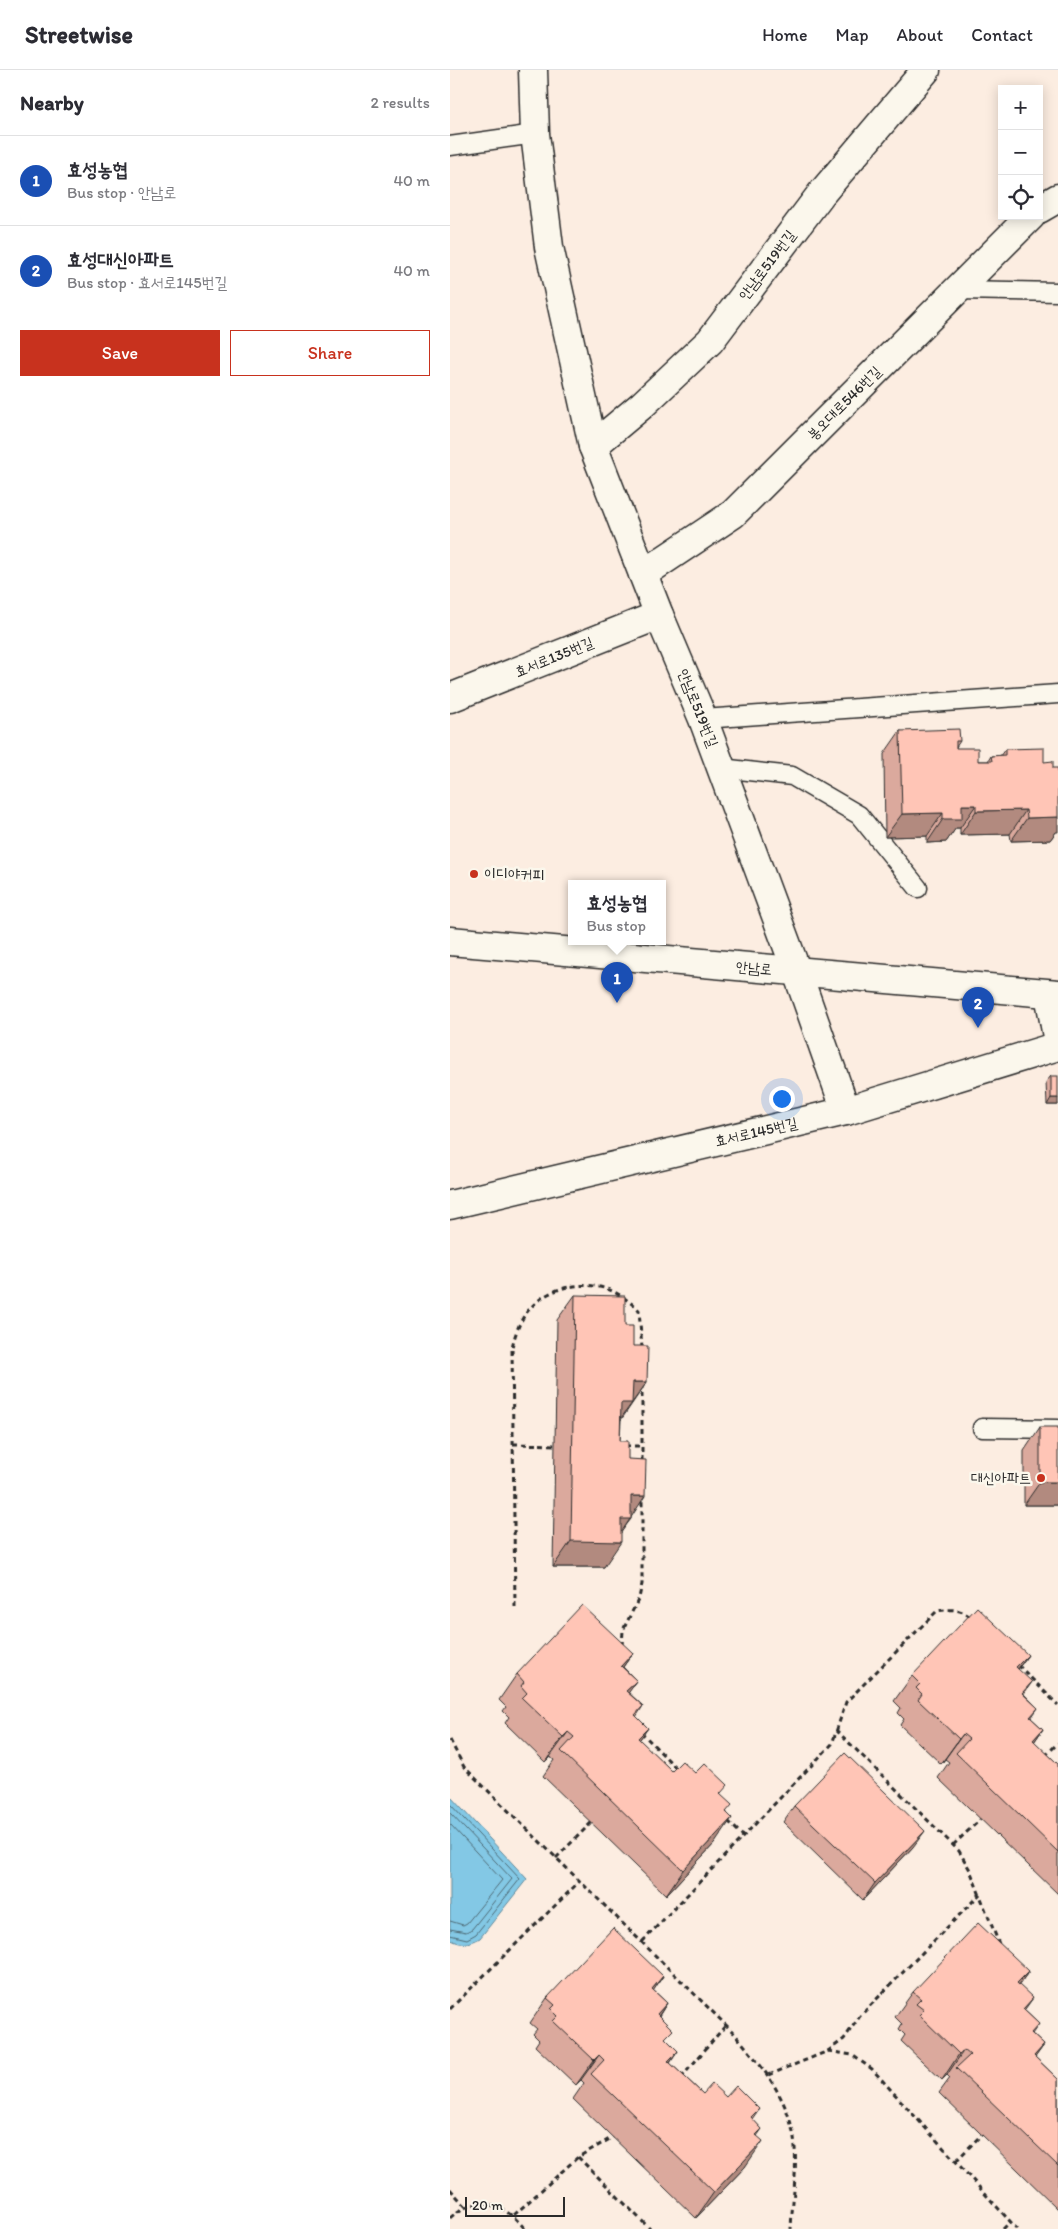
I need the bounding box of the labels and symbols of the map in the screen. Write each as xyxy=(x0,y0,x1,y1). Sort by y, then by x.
street label: 안남로519번길 xyxy=(735,226,799,304)
street label: 봉오대로546번길 xyxy=(803,362,885,444)
street label: 효서로135번길 xyxy=(512,633,596,681)
street label: 안남로519번길 xyxy=(674,666,722,750)
place label: 이디야커피 xyxy=(484,865,544,883)
marker: 이디야커피 xyxy=(468,868,480,880)
street label: 안남로 xyxy=(735,957,773,979)
pin: 1 xyxy=(601,962,633,1003)
pin: 2 xyxy=(962,987,994,1028)
your location xyxy=(769,1086,795,1112)
street label: 효서로145번길 xyxy=(713,1114,799,1150)
place label: 대신아파트 xyxy=(971,1469,1031,1487)
marker: 대신아파트 xyxy=(1035,1472,1047,1484)
scale bar xyxy=(465,2194,565,2217)

